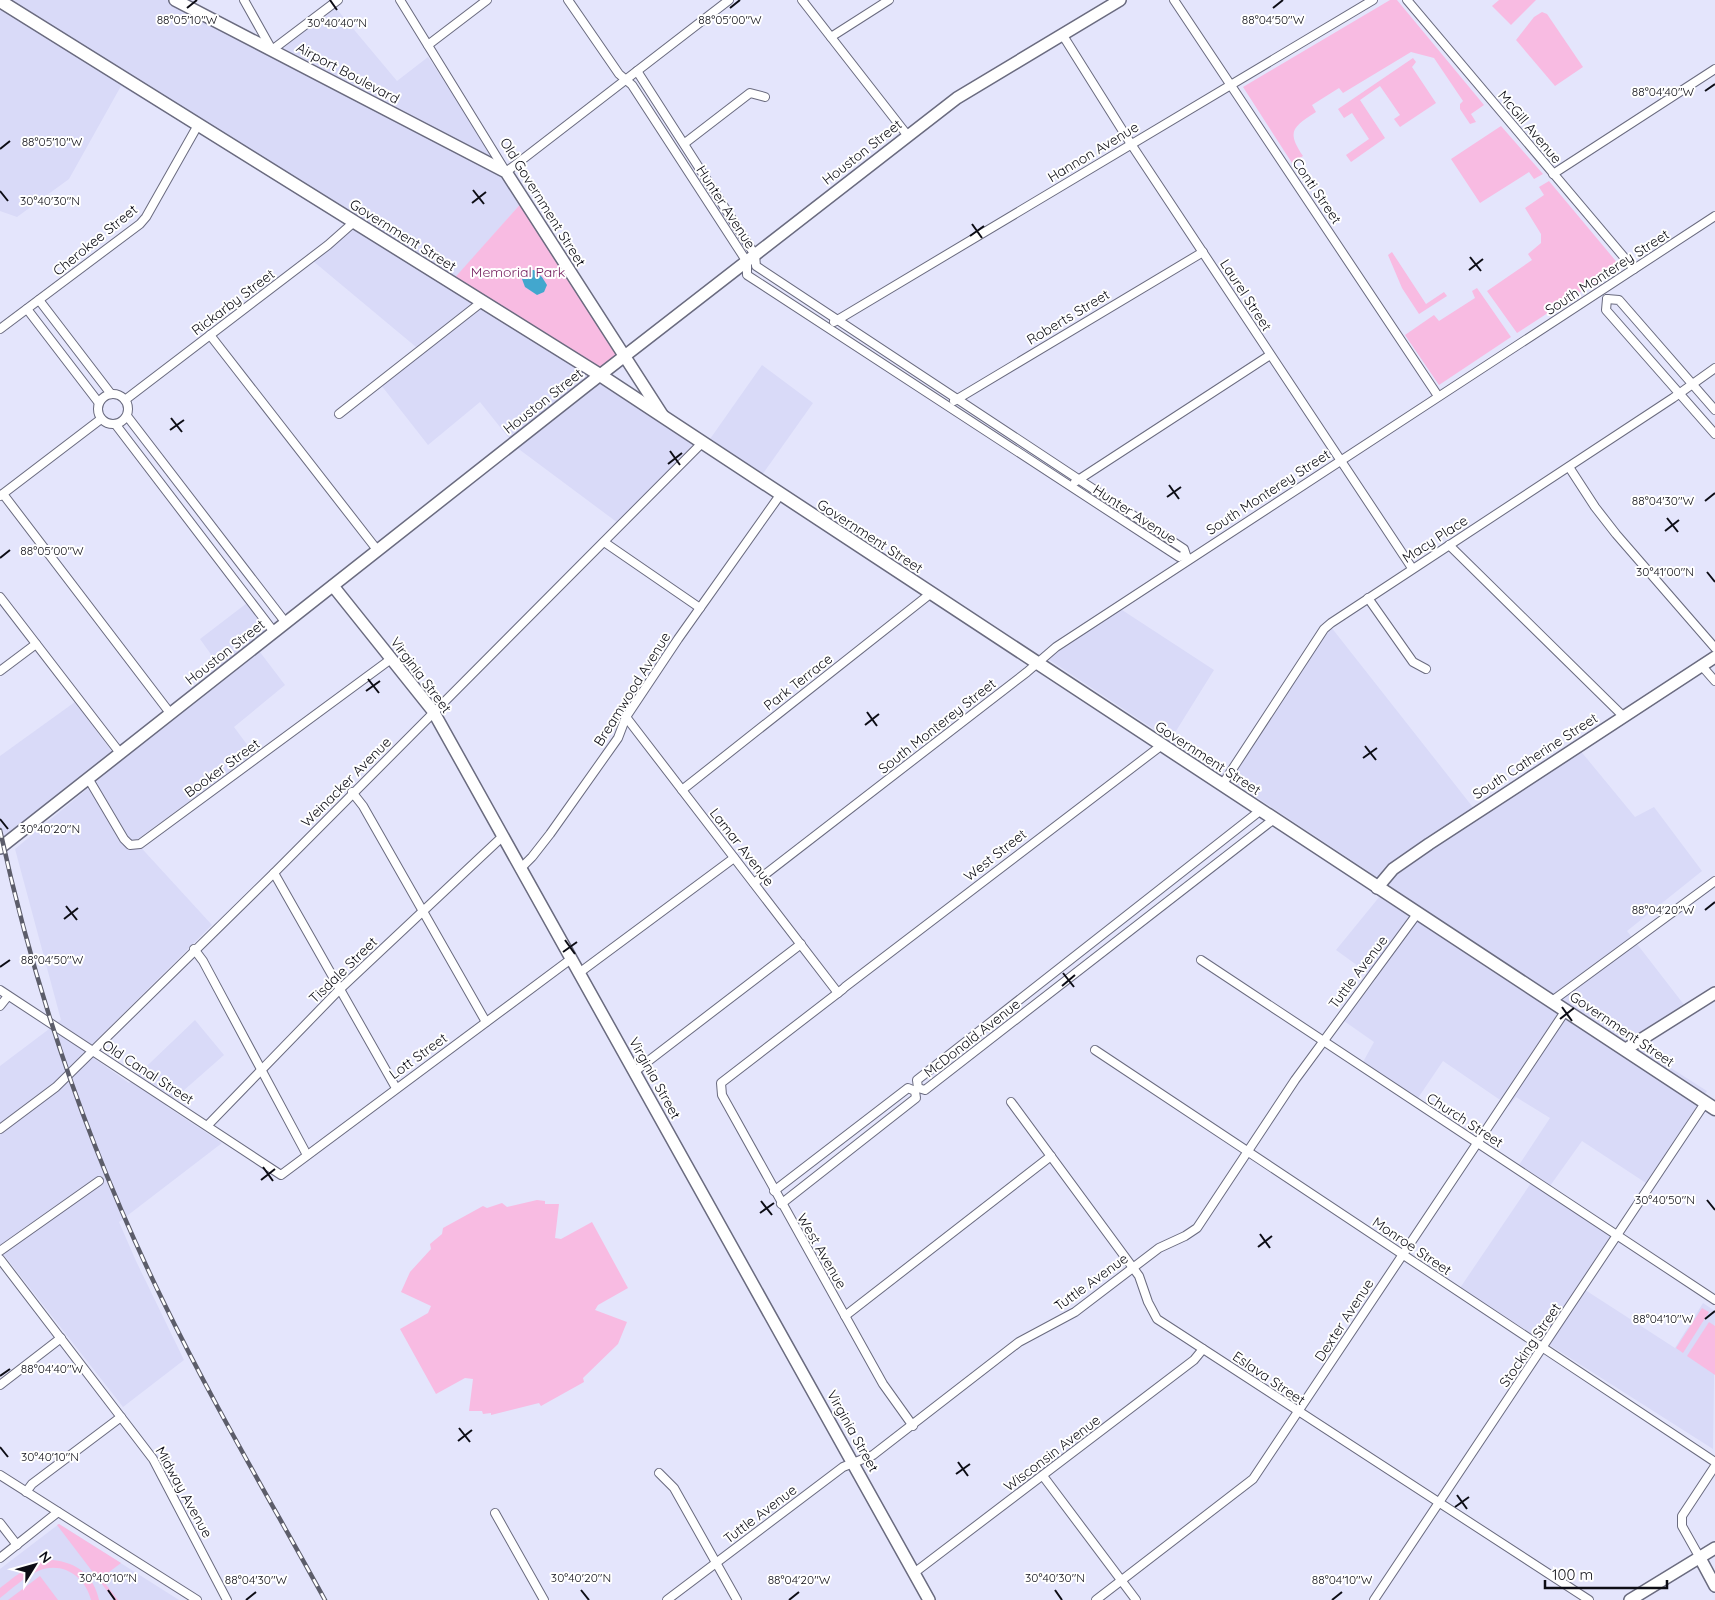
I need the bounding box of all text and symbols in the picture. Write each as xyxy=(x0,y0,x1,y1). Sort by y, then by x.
text: 88°05'10"W xyxy=(157,12,218,27)
text: 88°05'00"W xyxy=(698,12,762,27)
text: 88°04'50"W xyxy=(1242,12,1305,27)
text: 30°40'40"N xyxy=(307,15,367,30)
street label: Airport Boulevard xyxy=(293,38,403,108)
text: 88°04'40"W xyxy=(1632,84,1695,99)
street label: McGill Avenue xyxy=(1494,87,1566,167)
street label: Houston Street xyxy=(818,115,906,189)
street label: Hannon Avenue xyxy=(1044,118,1142,186)
text: 88°05'10"W xyxy=(22,134,83,149)
street label: Old Government Street xyxy=(496,134,590,270)
street label: Conti Street xyxy=(1288,155,1346,228)
street label: Hunter Avenue xyxy=(692,162,760,252)
text: 30°40'30"N xyxy=(20,193,80,208)
street label: Government Street xyxy=(346,195,460,275)
street label: Cherokee Street xyxy=(49,200,141,280)
street label: South Monterey Street xyxy=(1542,225,1673,319)
street label: Laurel Street xyxy=(1216,256,1276,335)
park label: Memorial Park xyxy=(471,263,565,281)
street label: Rickarby Street xyxy=(188,265,278,339)
street label: Roberts Street xyxy=(1023,285,1113,349)
street label: Houston Street xyxy=(499,364,587,438)
street label: South Monterey Street xyxy=(1203,445,1334,539)
street label: Hunter Avenue xyxy=(1090,480,1180,548)
text: 88°04'30"W xyxy=(1632,493,1695,508)
street label: Government Street xyxy=(814,495,926,577)
street label: Macy Place xyxy=(1399,511,1471,567)
text: 88°05'00"W xyxy=(20,543,84,558)
text: 30°41'00"N xyxy=(1636,564,1694,579)
street label: Houston Street xyxy=(181,615,269,689)
street label: Breamwood Avenue xyxy=(590,629,674,749)
street label: Virginia Street xyxy=(386,633,456,717)
street label: Park Terrace xyxy=(760,649,836,714)
street label: South Monterey Street xyxy=(875,674,1000,778)
street label: South Catherine Street xyxy=(1469,709,1601,803)
street label: Government Street xyxy=(1152,717,1264,799)
street label: Weinacker Avenue xyxy=(297,733,395,831)
street label: Booker Street xyxy=(181,735,263,801)
street label: Lamar Avenue xyxy=(706,804,778,890)
text: 30°40'20"N xyxy=(20,821,80,836)
street label: West Street xyxy=(960,825,1030,885)
text: 88°04'20"W xyxy=(1632,902,1695,917)
street label: Tuttle Avenue xyxy=(1325,932,1391,1012)
street label: Tisdale Street xyxy=(305,933,381,1007)
text: 88°04'50"W xyxy=(21,952,84,967)
street label: Government Street xyxy=(1566,987,1678,1071)
street label: McDonald Avenue xyxy=(920,995,1024,1081)
street label: Lott Street xyxy=(385,1029,451,1083)
street label: Virginia Street xyxy=(625,1034,685,1122)
street label: Old Canal Street xyxy=(99,1036,197,1108)
street label: Church Street xyxy=(1423,1089,1507,1151)
text: 30°40'50"N xyxy=(1635,1192,1695,1207)
street label: West Avenue xyxy=(793,1210,851,1292)
street label: Monroe Street xyxy=(1369,1213,1455,1279)
street label: Tuttle Avenue xyxy=(1051,1249,1132,1315)
street label: Dexter Avenue xyxy=(1311,1275,1378,1365)
street label: Stocking Street xyxy=(1495,1299,1565,1391)
text: 88°04'10"W xyxy=(1633,1311,1694,1326)
street label: Eslava Street xyxy=(1229,1347,1309,1409)
text: 88°04'40"W xyxy=(21,1361,84,1376)
street label: Virginia Street xyxy=(823,1387,883,1475)
street label: Wisconsin Avenue xyxy=(1000,1411,1104,1495)
street label: Midway Avenue xyxy=(151,1443,217,1541)
text: 30°40'10"N xyxy=(21,1449,79,1464)
street label: Tuttle Avenue xyxy=(720,1481,800,1547)
north arrow xyxy=(10,1540,60,1590)
text: N xyxy=(35,1548,56,1567)
scale bar xyxy=(1545,1558,1668,1590)
text: 100 m xyxy=(1552,1565,1593,1584)
text: 30°40'10"N xyxy=(79,1570,137,1585)
text: 30°40'20"N xyxy=(551,1570,611,1585)
text: 30°40'30"N xyxy=(1025,1570,1085,1585)
text: 88°04'30"W xyxy=(225,1572,288,1587)
text: 88°04'20"W xyxy=(768,1572,831,1587)
text: 88°04'10"W xyxy=(1312,1572,1373,1587)

